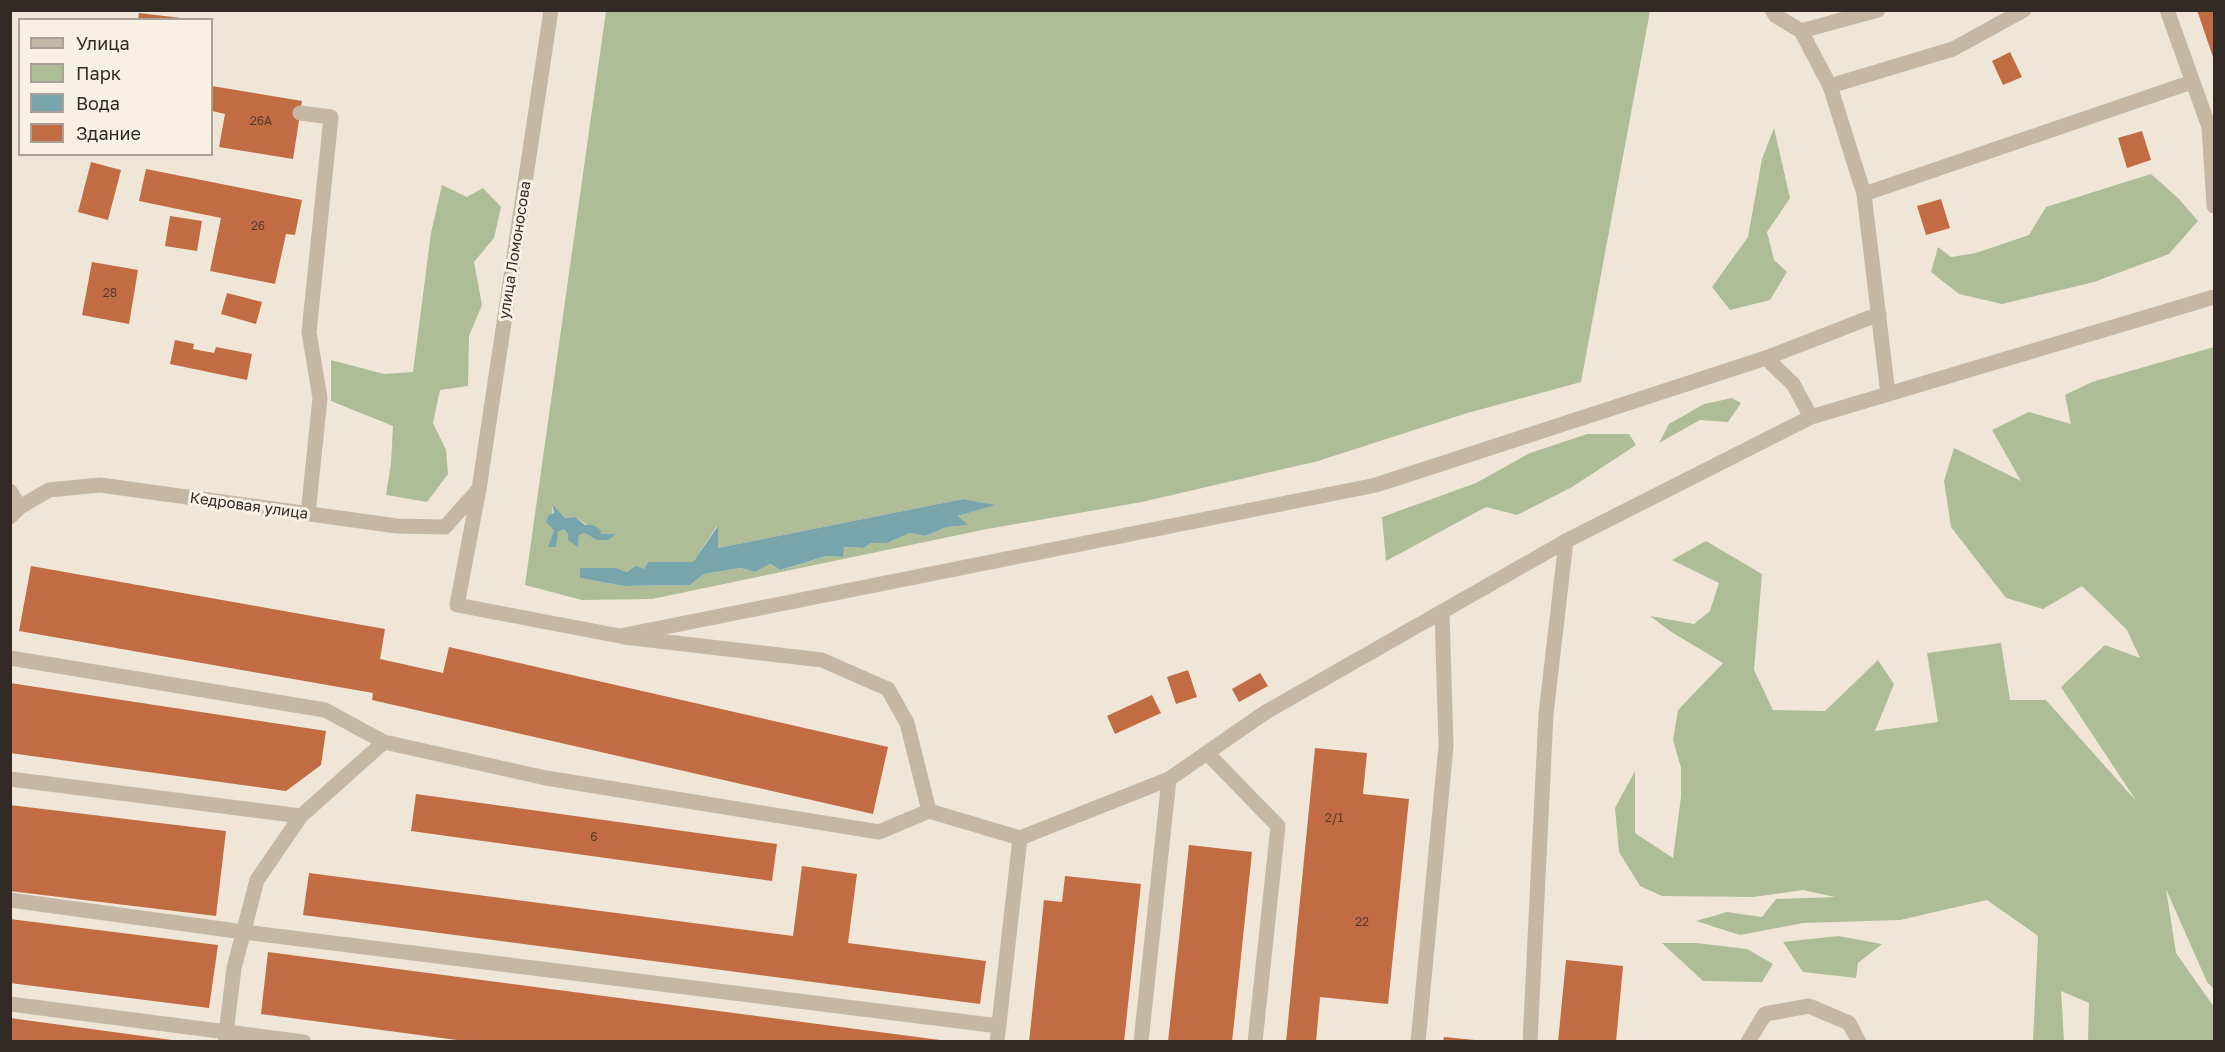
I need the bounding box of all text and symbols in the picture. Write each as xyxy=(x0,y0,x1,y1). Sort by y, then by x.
legend xyxy=(18,18,213,156)
text: Улица xyxy=(76,32,130,54)
text: Парк xyxy=(76,62,121,84)
text: Вода xyxy=(76,92,120,114)
house number: 26А xyxy=(250,114,272,128)
text: Здание xyxy=(76,122,141,144)
street label: улица Ломоносова xyxy=(495,180,535,320)
house number: 26 xyxy=(251,219,265,233)
house number: 28 xyxy=(103,286,117,300)
street label: Кедровая улица xyxy=(189,489,309,523)
house number: 2/1 xyxy=(1325,811,1343,825)
house number: 6 xyxy=(590,830,598,844)
house number: 22 xyxy=(1355,915,1369,929)

